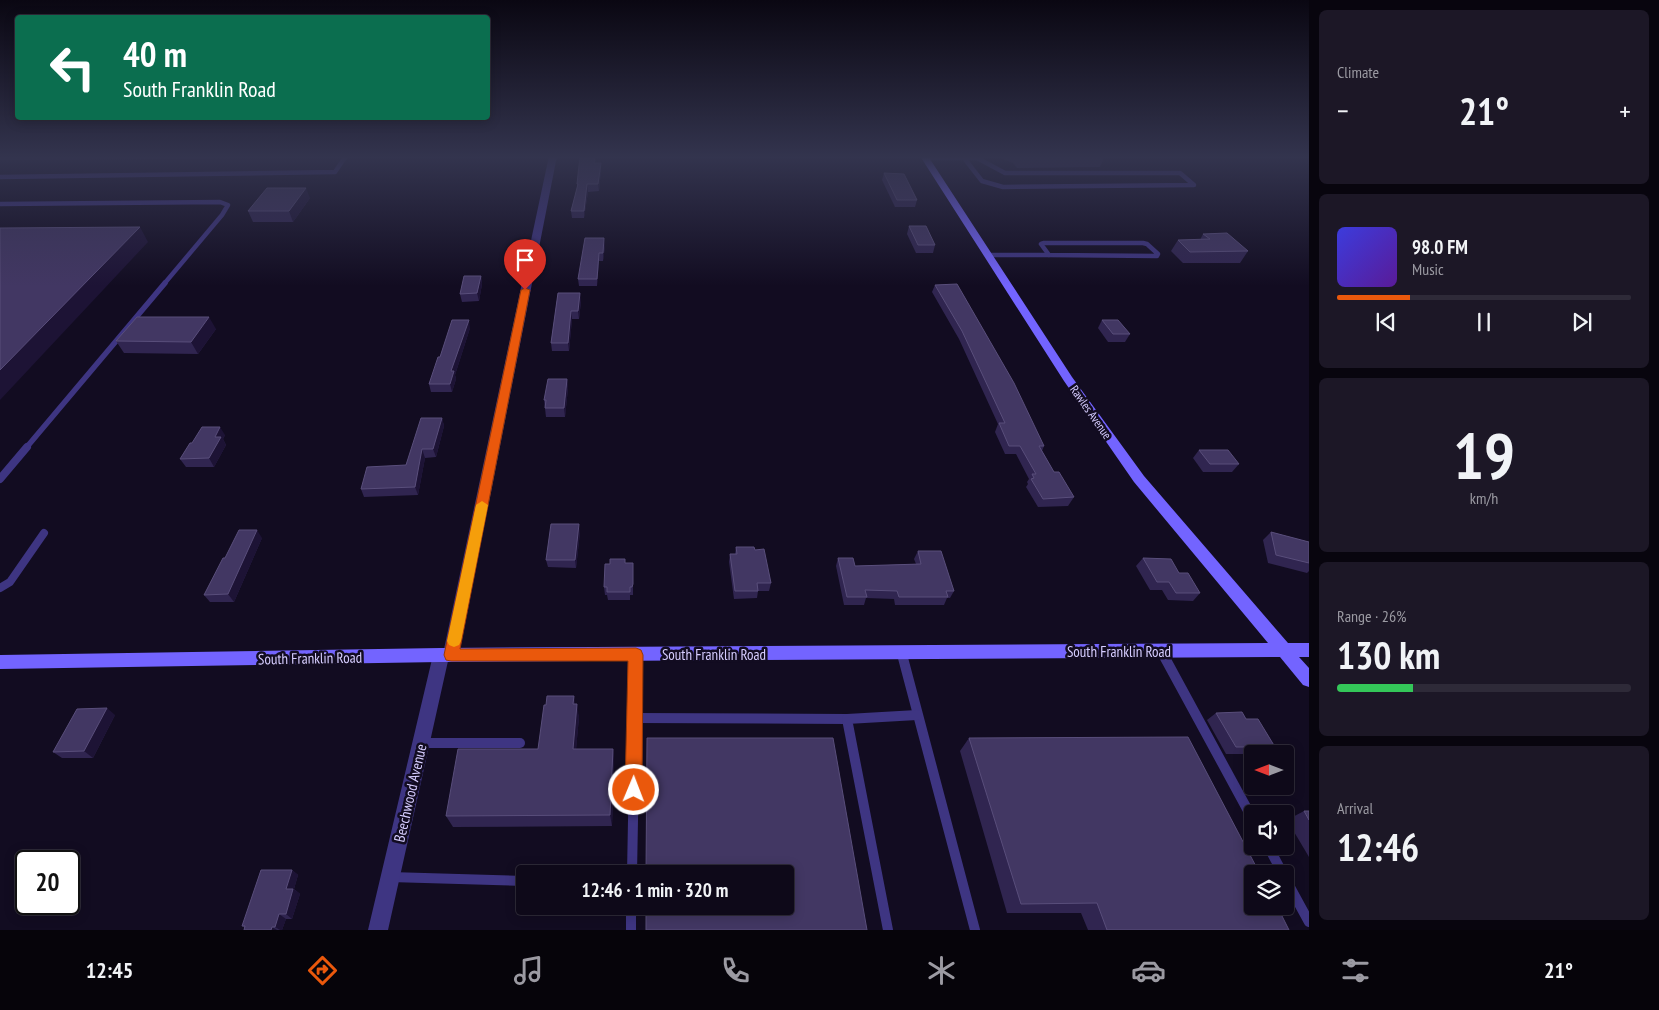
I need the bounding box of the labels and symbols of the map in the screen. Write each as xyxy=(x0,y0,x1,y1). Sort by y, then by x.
pin xyxy=(504,239,546,290)
street label: Rawles Avenue xyxy=(1067,382,1115,442)
street label: South Franklin Road xyxy=(1067,642,1171,661)
street label: South Franklin Road xyxy=(662,645,766,664)
street label: South Franklin Road xyxy=(258,648,362,668)
street label: Beechwood Avenue xyxy=(389,742,431,844)
north arrow xyxy=(1244,745,1294,795)
position arrow xyxy=(607,763,659,815)
speed limit sign: 20 xyxy=(15,850,80,915)

